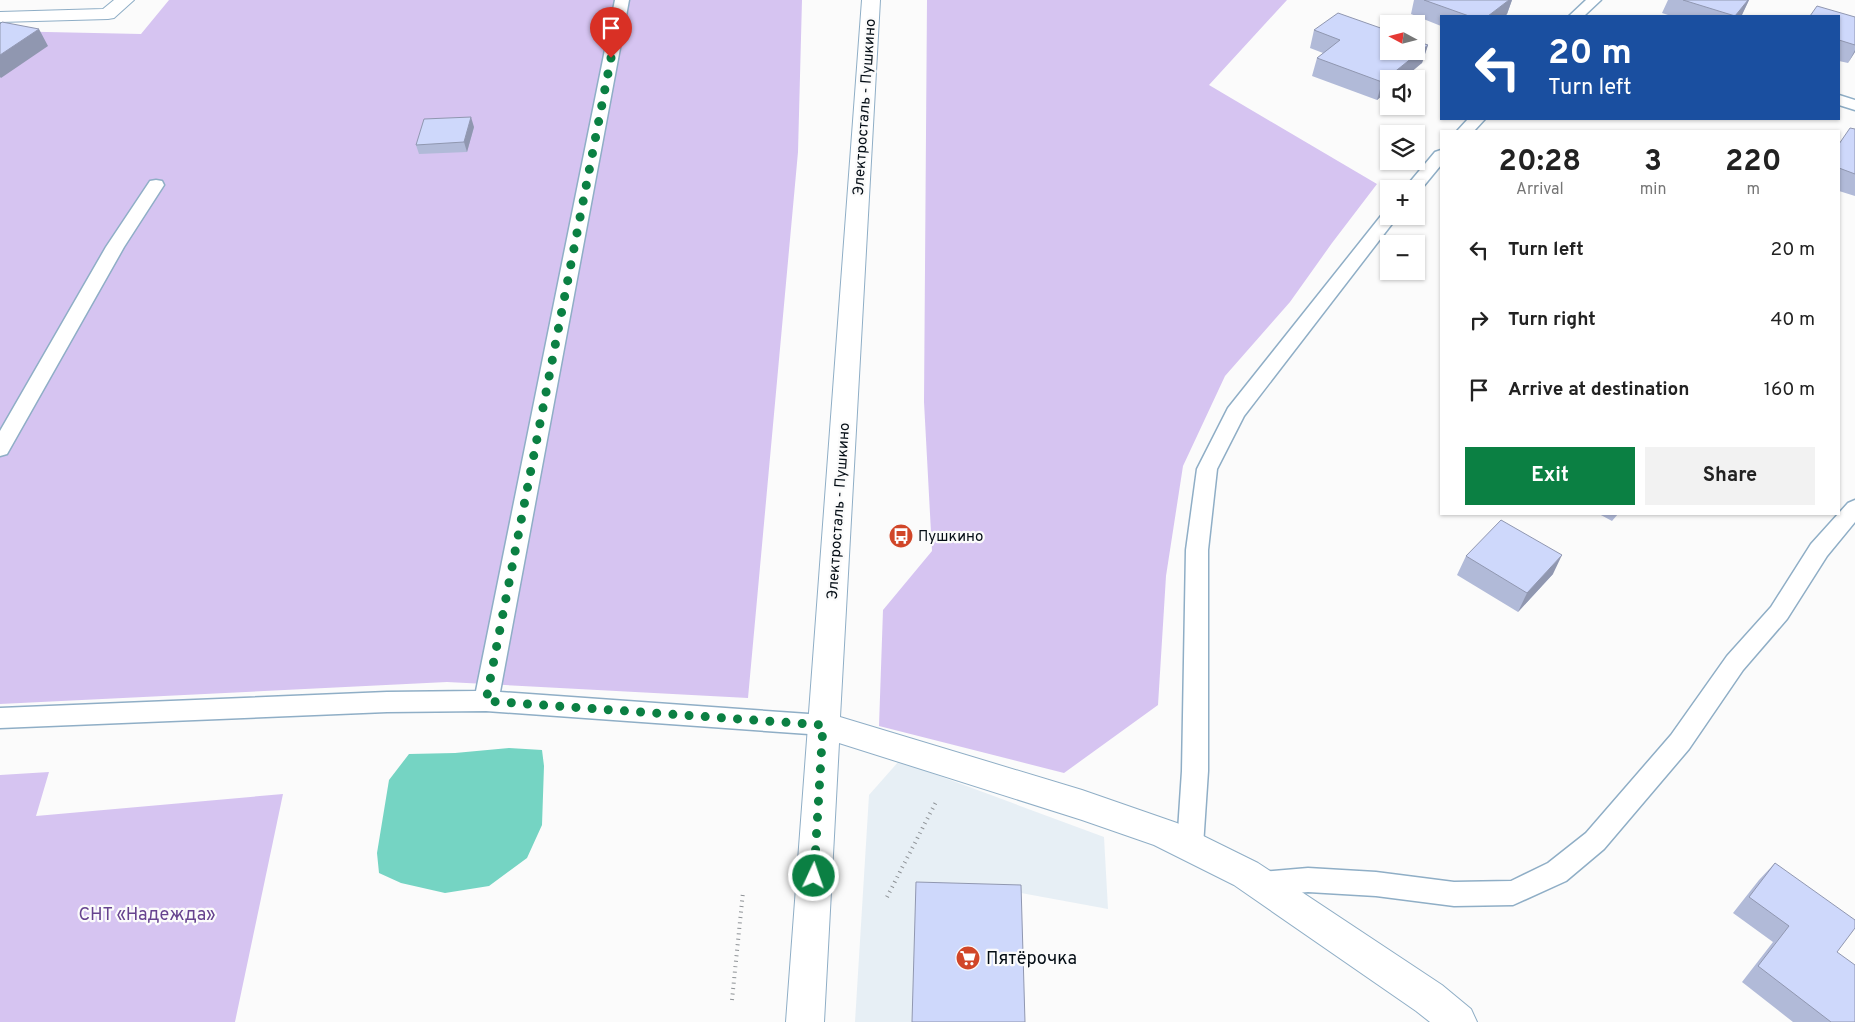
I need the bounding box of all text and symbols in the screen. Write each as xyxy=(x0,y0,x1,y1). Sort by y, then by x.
pin xyxy=(590,7,632,58)
icon: arrive xyxy=(597,14,625,42)
north arrow xyxy=(1380,15,1425,60)
map controls xyxy=(1380,15,1425,280)
street label: Электросталь - Пушкино xyxy=(850,18,881,196)
text: 20 m xyxy=(1548,32,1632,76)
icon: left xyxy=(1465,35,1530,100)
button: sound xyxy=(1380,70,1425,115)
text: Turn left xyxy=(1548,75,1631,102)
button: layers xyxy=(1380,125,1425,170)
text: 20:28 xyxy=(1499,144,1581,181)
text: 3 xyxy=(1644,144,1662,181)
text: 220 xyxy=(1725,144,1781,181)
button: + xyxy=(1380,180,1425,225)
text: Arrival xyxy=(1516,180,1564,200)
text: min xyxy=(1640,180,1666,200)
text: m xyxy=(1746,180,1760,200)
button: − xyxy=(1380,235,1425,280)
icon: left xyxy=(1465,236,1493,264)
text: Turn left xyxy=(1508,238,1584,262)
text: 20 m xyxy=(1771,238,1815,262)
icon: right xyxy=(1465,306,1493,334)
text: Turn right xyxy=(1508,308,1596,332)
text: 40 m xyxy=(1770,308,1815,332)
icon: arrive xyxy=(1465,376,1493,404)
text: Arrive at destination xyxy=(1508,378,1689,402)
text: 160 m xyxy=(1764,378,1815,402)
street label: Электросталь - Пушкино xyxy=(824,422,855,600)
button: Exit xyxy=(1465,447,1635,505)
button: Share xyxy=(1645,447,1815,505)
bus stop icon: Пушкино xyxy=(888,523,914,549)
place label: Пушкино xyxy=(918,528,983,547)
position arrow xyxy=(787,849,839,901)
park label: СНТ «Надежда» xyxy=(78,904,216,927)
supermarket icon: Пятёрочка xyxy=(955,945,981,971)
place label: Пятёрочка xyxy=(986,948,1077,971)

